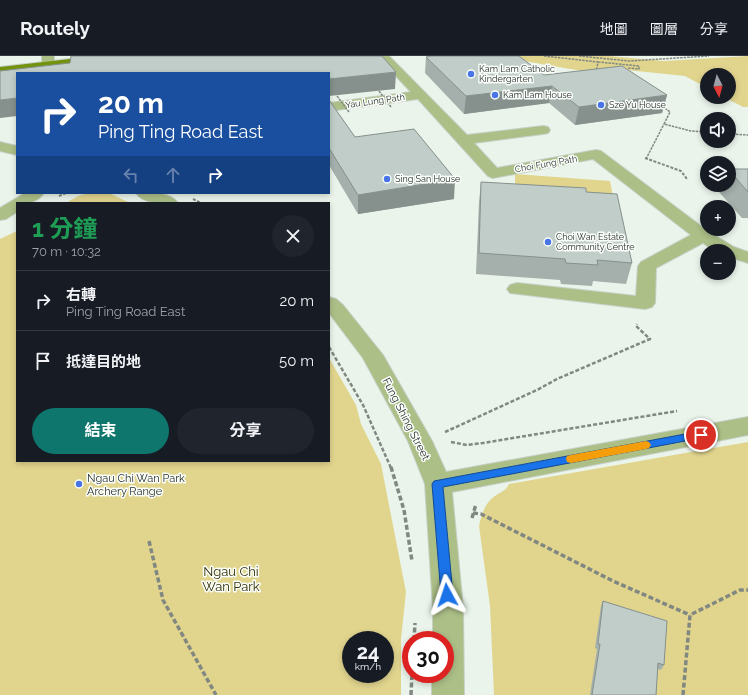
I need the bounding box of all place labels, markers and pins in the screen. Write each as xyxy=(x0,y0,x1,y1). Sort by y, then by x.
place label: Kam Lam Catholic Kindergarten xyxy=(479,64,555,84)
marker: Kam Lam Catholic Kindergarten xyxy=(466,69,476,79)
marker: Kam Lam House xyxy=(490,90,500,100)
place label: Kam Lam House xyxy=(503,90,573,100)
marker: Sze Yu House xyxy=(596,100,606,110)
place label: Sze Yu House xyxy=(609,100,667,110)
marker: Sing San House xyxy=(382,174,392,184)
place label: Sing San House xyxy=(395,174,461,184)
place label: Choi Wan Estate Community Centre xyxy=(556,232,635,252)
marker: Choi Wan Estate Community Centre xyxy=(543,237,553,247)
pin xyxy=(684,418,718,452)
place label: Ngau Chi Wan Park Archery Range xyxy=(87,472,185,498)
marker: Ngau Chi Wan Park Archery Range xyxy=(74,479,84,489)

